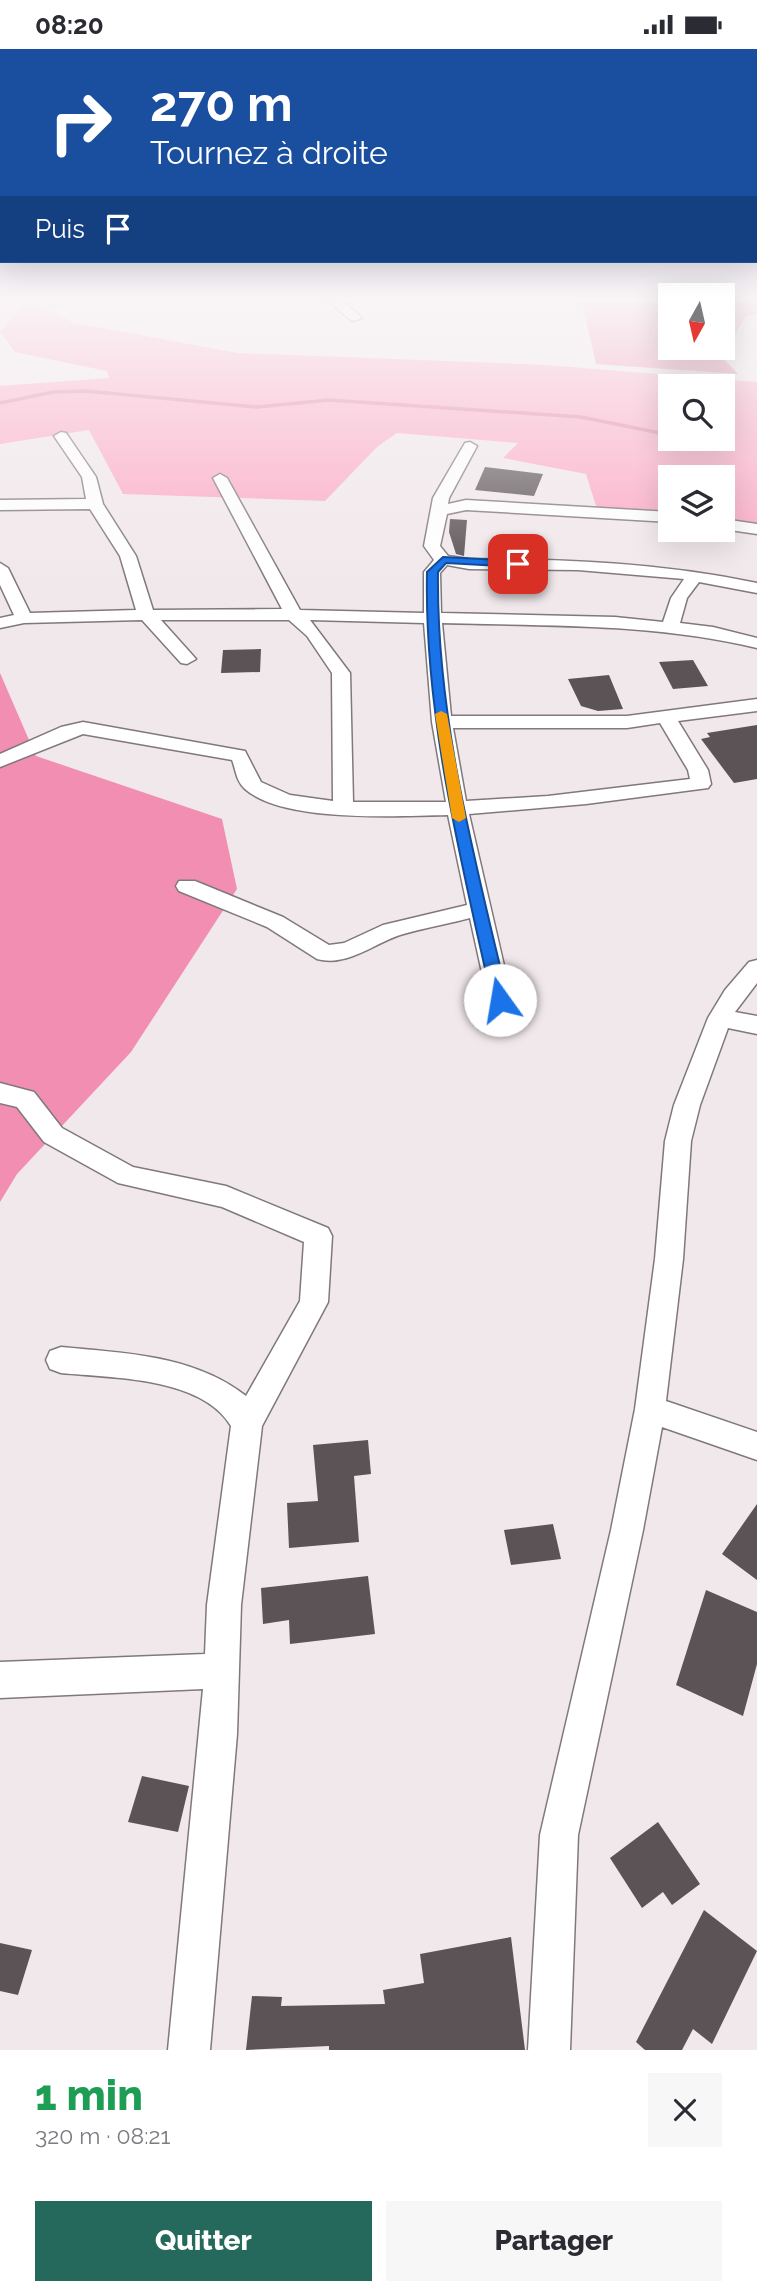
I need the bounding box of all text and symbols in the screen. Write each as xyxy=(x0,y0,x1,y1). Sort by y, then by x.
text: 08:20 xyxy=(35,10,104,40)
text: 270 m xyxy=(150,75,293,132)
icon: right xyxy=(35,77,126,168)
text: Tournez à droite xyxy=(150,134,388,171)
icon: arrive xyxy=(99,210,137,248)
text: Puis xyxy=(35,214,85,244)
north arrow xyxy=(658,283,735,361)
map controls xyxy=(658,283,735,542)
button: search xyxy=(658,374,735,451)
button: layers xyxy=(658,465,735,542)
pin xyxy=(488,534,548,594)
icon: arrive xyxy=(499,545,537,583)
position arrow xyxy=(463,963,537,1037)
text: 1 min xyxy=(35,2071,143,2120)
button: close xyxy=(648,2073,722,2147)
text: 320 m · 08:21 xyxy=(35,2122,170,2149)
button: Quitter xyxy=(35,2201,372,2281)
button: Partager xyxy=(386,2201,722,2281)

